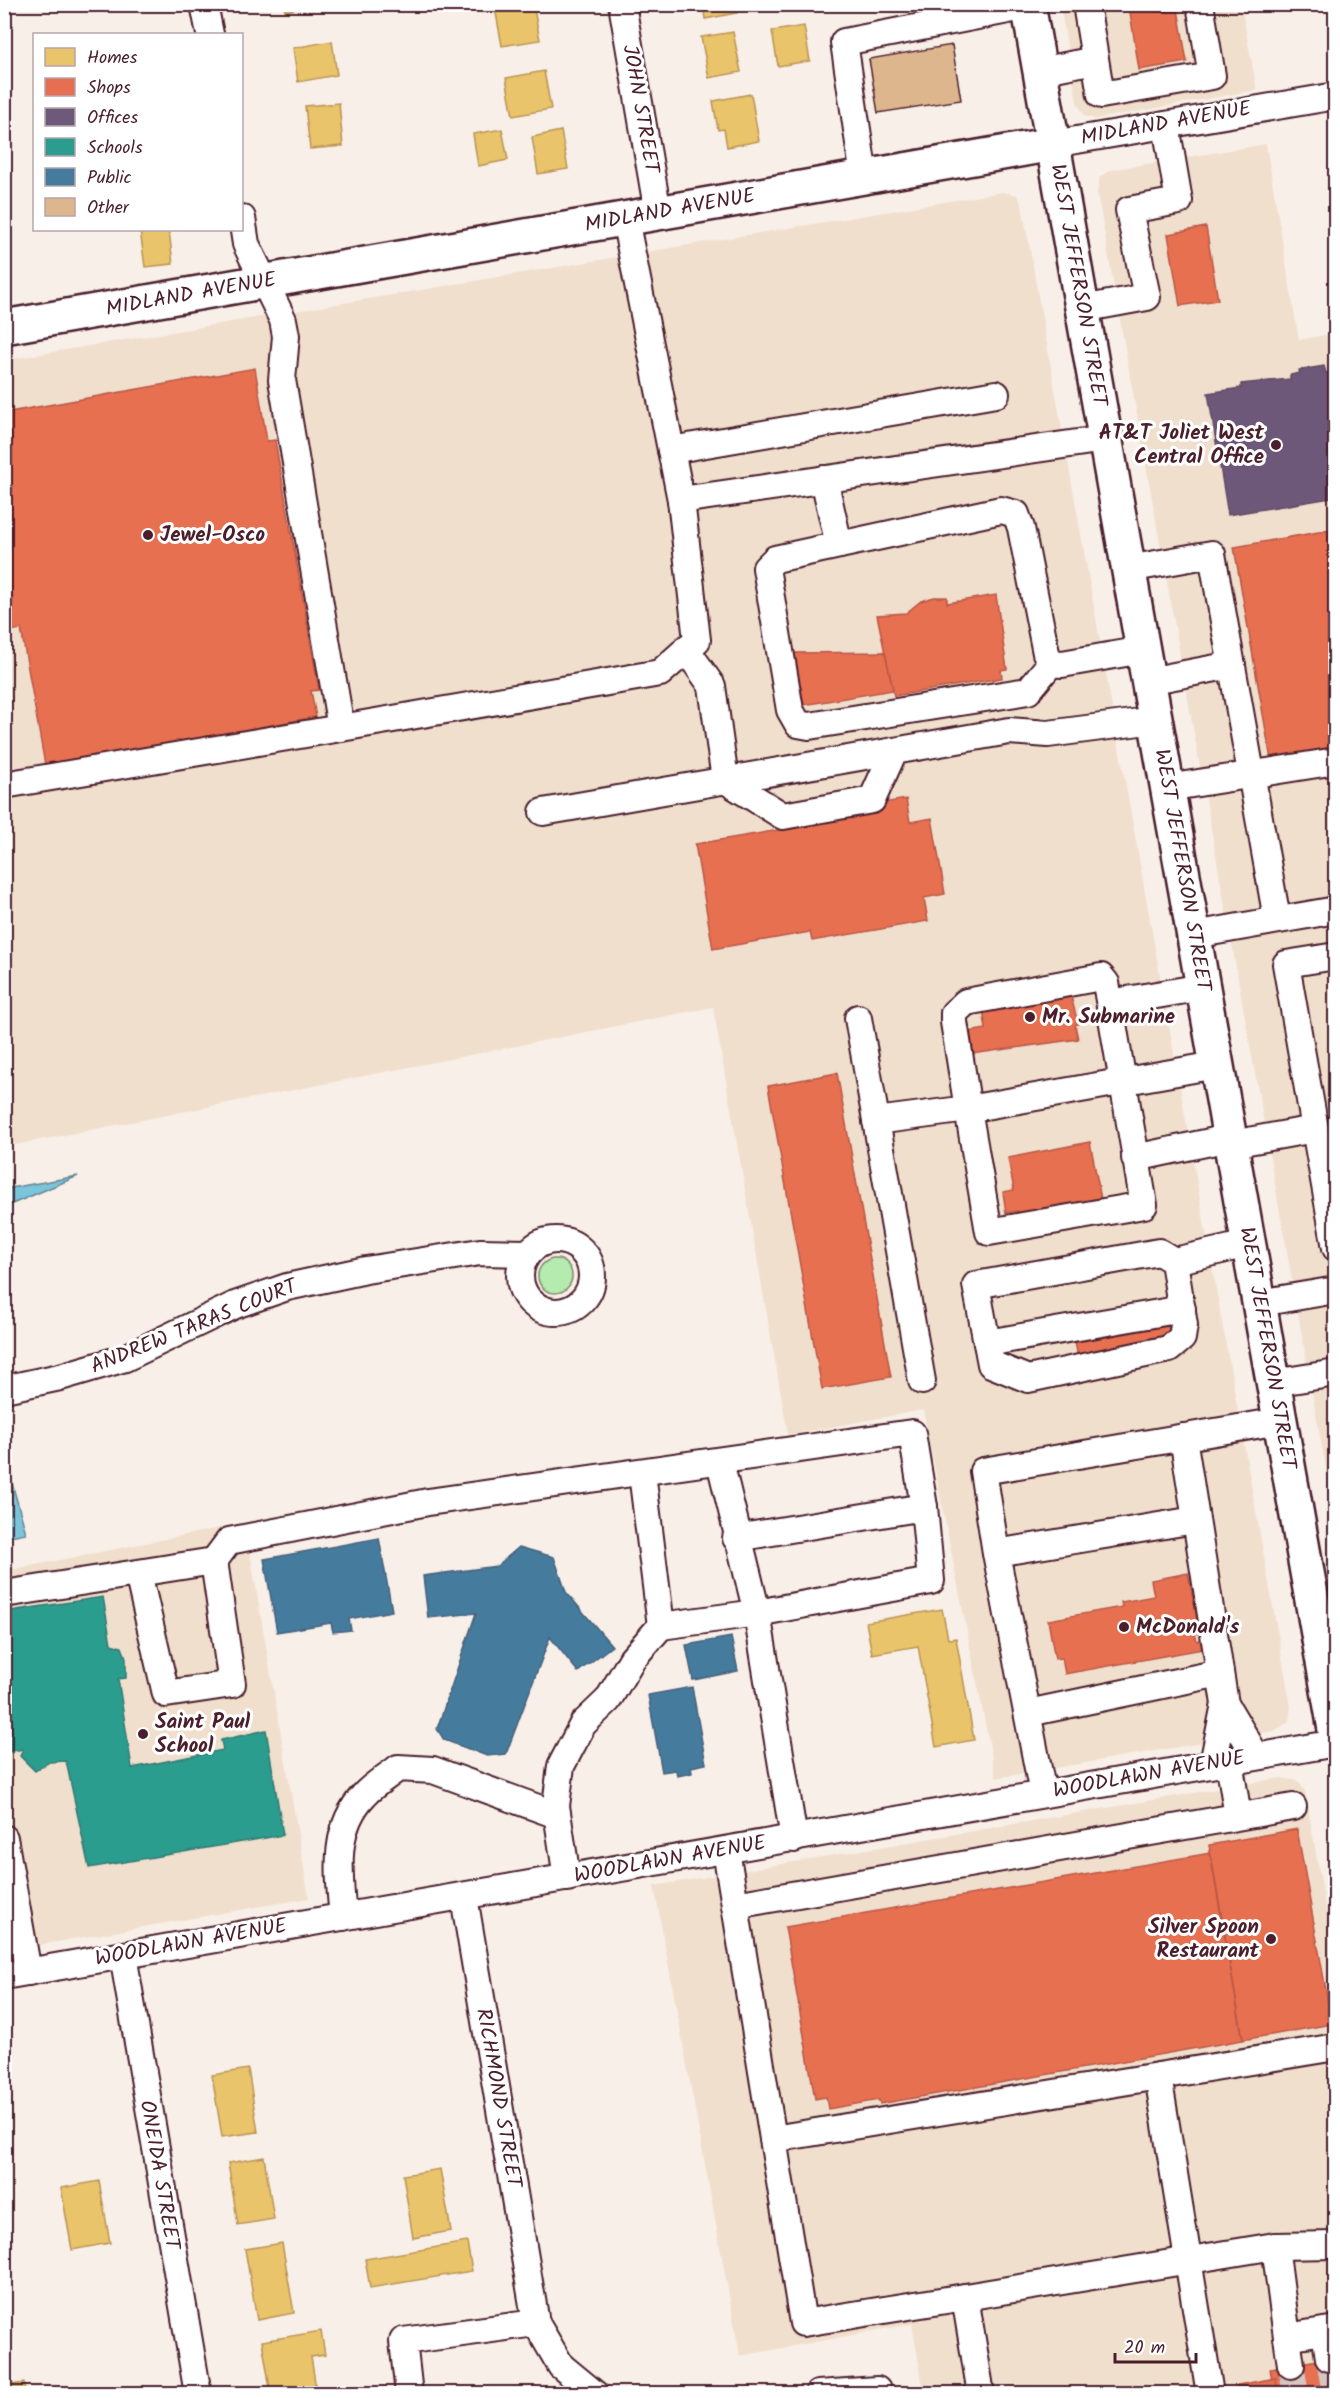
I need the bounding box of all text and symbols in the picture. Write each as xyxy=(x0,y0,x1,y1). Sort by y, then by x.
legend xyxy=(33,33,243,231)
street label: JOHN STREET xyxy=(612,42,668,178)
text: Homes xyxy=(87,44,138,73)
text: Shops xyxy=(87,74,131,103)
street label: MIDLAND AVENUE xyxy=(1078,93,1254,155)
text: Offices xyxy=(87,104,138,133)
text: Schools xyxy=(87,134,143,163)
street label: WEST JEFFERSON STREET xyxy=(1040,161,1116,410)
text: Public xyxy=(87,164,132,193)
street label: MIDLAND AVENUE xyxy=(582,180,758,242)
text: Other xyxy=(87,194,130,223)
street label: MIDLAND AVENUE xyxy=(103,264,279,326)
place label: AT&T Joliet West Central Office xyxy=(1099,417,1265,474)
marker: AT&T Joliet West Central Office xyxy=(1269,438,1283,452)
place label: Jewel-Osco xyxy=(160,519,265,552)
marker: Jewel-Osco xyxy=(141,528,155,542)
street label: WEST JEFFERSON STREET xyxy=(1144,746,1220,995)
place label: Mr. Submarine xyxy=(1042,1001,1175,1034)
marker: Mr. Submarine xyxy=(1023,1010,1037,1024)
street label: WEST JEFFERSON STREET xyxy=(1229,1224,1305,1473)
street label: ANDREW TARAS COURT xyxy=(86,1270,304,1384)
place label: McDonald's xyxy=(1136,1611,1240,1644)
marker: McDonald's xyxy=(1117,1620,1131,1634)
place label: Saint Paul School xyxy=(155,1706,250,1763)
marker: Saint Paul School xyxy=(136,1727,150,1741)
street label: WOODLAWN AVENUE xyxy=(1050,1742,1248,1808)
street label: WOODLAWN AVENUE xyxy=(571,1827,769,1893)
street label: WOODLAWN AVENUE xyxy=(92,1910,290,1976)
place label: Silver Spoon Restaurant xyxy=(1148,1911,1260,1968)
marker: Silver Spoon Restaurant xyxy=(1264,1932,1278,1946)
street label: RICHMOND STREET xyxy=(466,2006,530,2192)
street label: ONEIDA STREET xyxy=(130,2098,189,2254)
scale bar xyxy=(1115,2326,1196,2364)
text: 20 m xyxy=(1124,2334,1165,2363)

